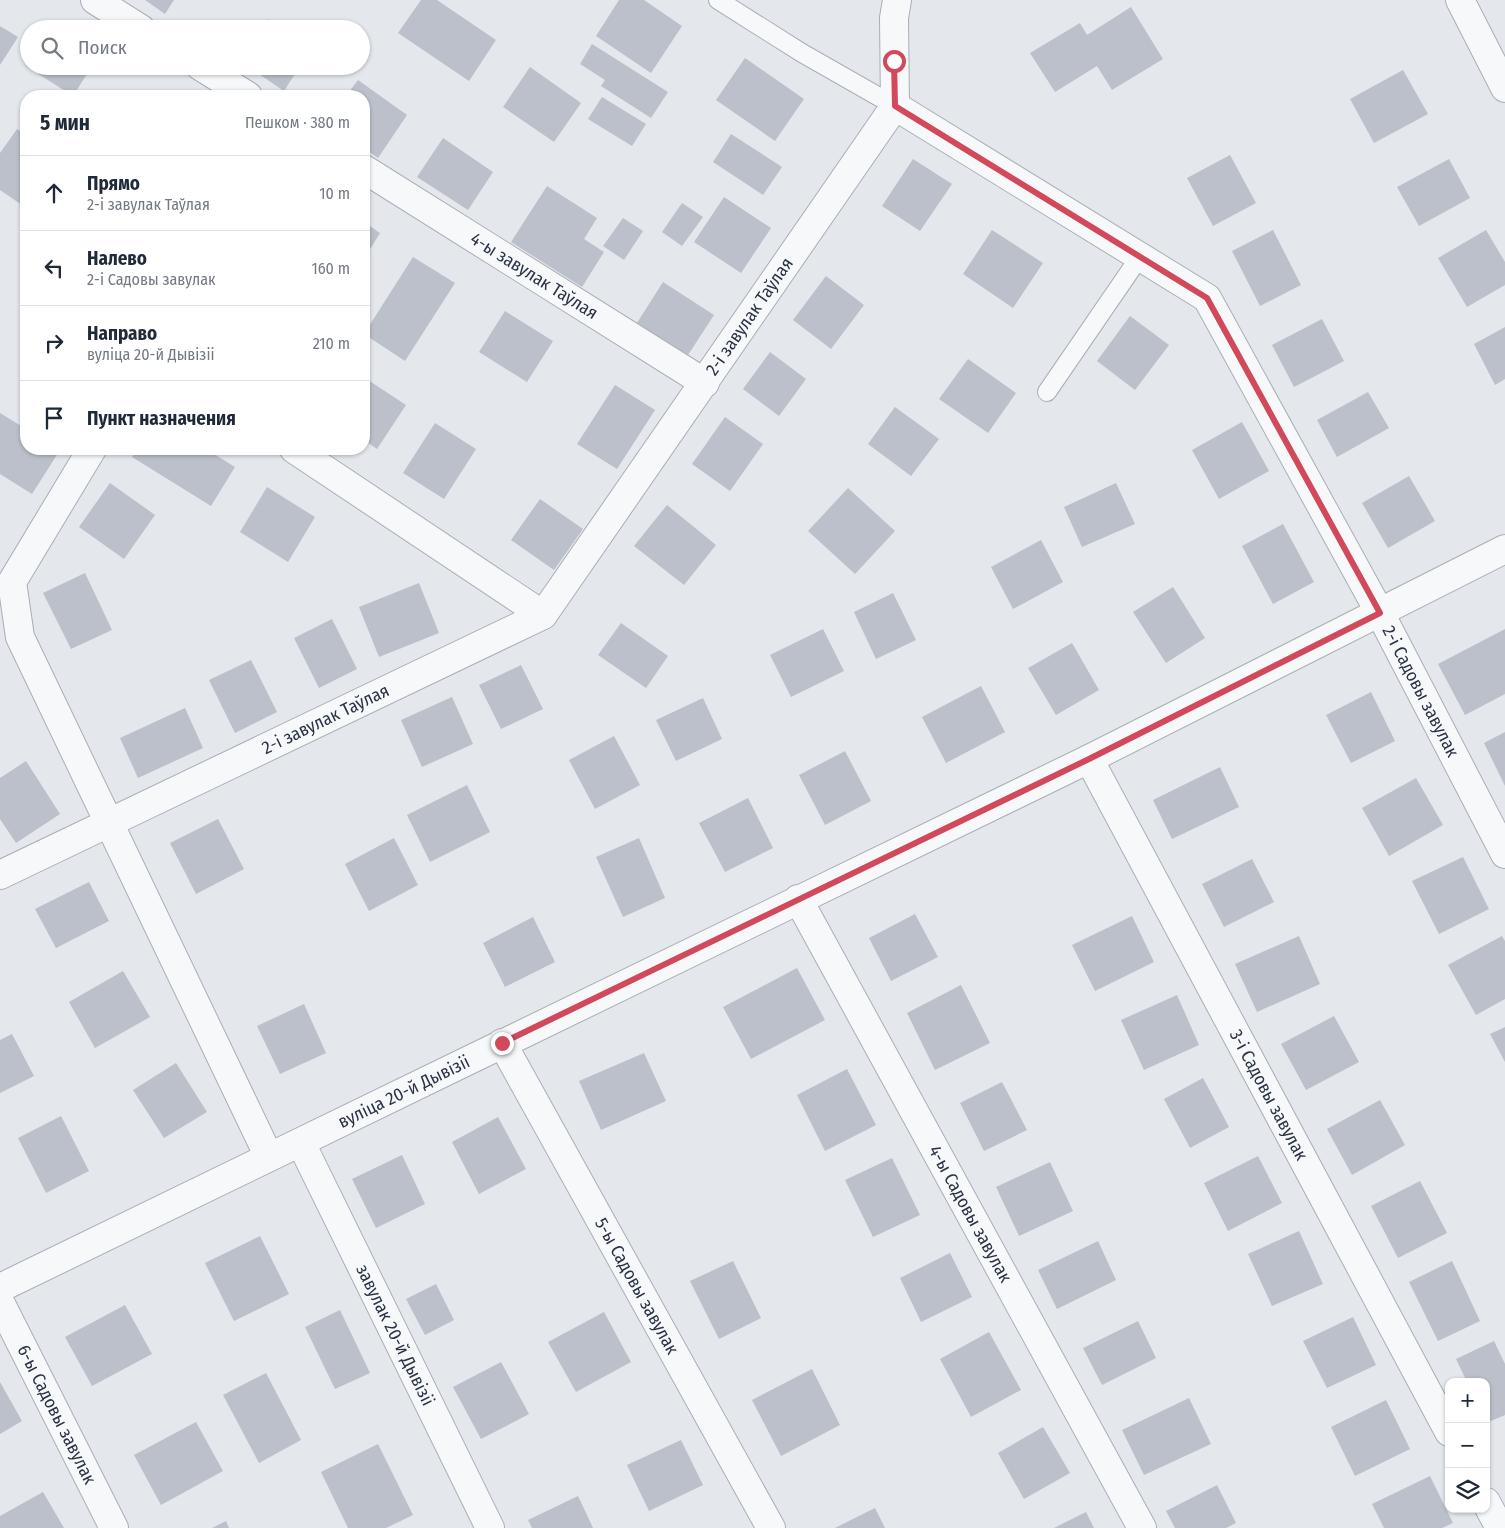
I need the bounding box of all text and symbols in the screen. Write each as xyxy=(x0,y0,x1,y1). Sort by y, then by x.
search box xyxy=(20,20,370,75)
icon: search xyxy=(38,34,66,62)
text: Поиск xyxy=(78,36,127,59)
route start xyxy=(883,50,906,73)
text: 5 мин xyxy=(40,110,90,136)
text: Пешком · 380 m xyxy=(245,113,350,132)
text: Прямо xyxy=(87,172,140,195)
icon: ahead xyxy=(40,179,68,207)
text: 10 m xyxy=(319,184,350,203)
text: 2-і завулак Таўлая xyxy=(87,195,210,214)
street label: 4-ы завулак Таўлая xyxy=(466,228,602,324)
text: Налево xyxy=(87,247,147,270)
street label: 2-і завулак Таўлая xyxy=(701,253,798,380)
icon: left xyxy=(40,254,68,282)
text: 160 m xyxy=(311,259,350,278)
text: 2-і Садовы завулак xyxy=(87,270,216,289)
text: Направо xyxy=(87,322,157,345)
icon: right xyxy=(40,329,68,357)
text: 210 m xyxy=(313,334,350,353)
text: вуліца 20-й Дывізіі xyxy=(87,345,215,364)
icon: arrive xyxy=(40,404,68,432)
text: Пункт назначения xyxy=(87,407,236,430)
street label: 2-і Садовы завулак xyxy=(1378,622,1464,761)
street label: 2-і завулак Таўлая xyxy=(258,679,393,759)
street label: 3-і Садовы завулак xyxy=(1225,1026,1313,1165)
route end xyxy=(491,1032,514,1055)
street label: вуліца 20-й Дывізіі xyxy=(334,1051,473,1133)
street label: 4-ы Садовы завулак xyxy=(924,1142,1017,1287)
street label: 5-ы Садовы завулак xyxy=(590,1214,684,1359)
street label: завулак 20-й Дывізіі xyxy=(351,1261,439,1409)
street label: 6-ы Садовы завулак xyxy=(12,1341,101,1488)
map controls xyxy=(1445,1378,1490,1513)
button: + xyxy=(1445,1378,1490,1423)
button: − xyxy=(1445,1423,1490,1468)
button: layers xyxy=(1445,1468,1490,1513)

